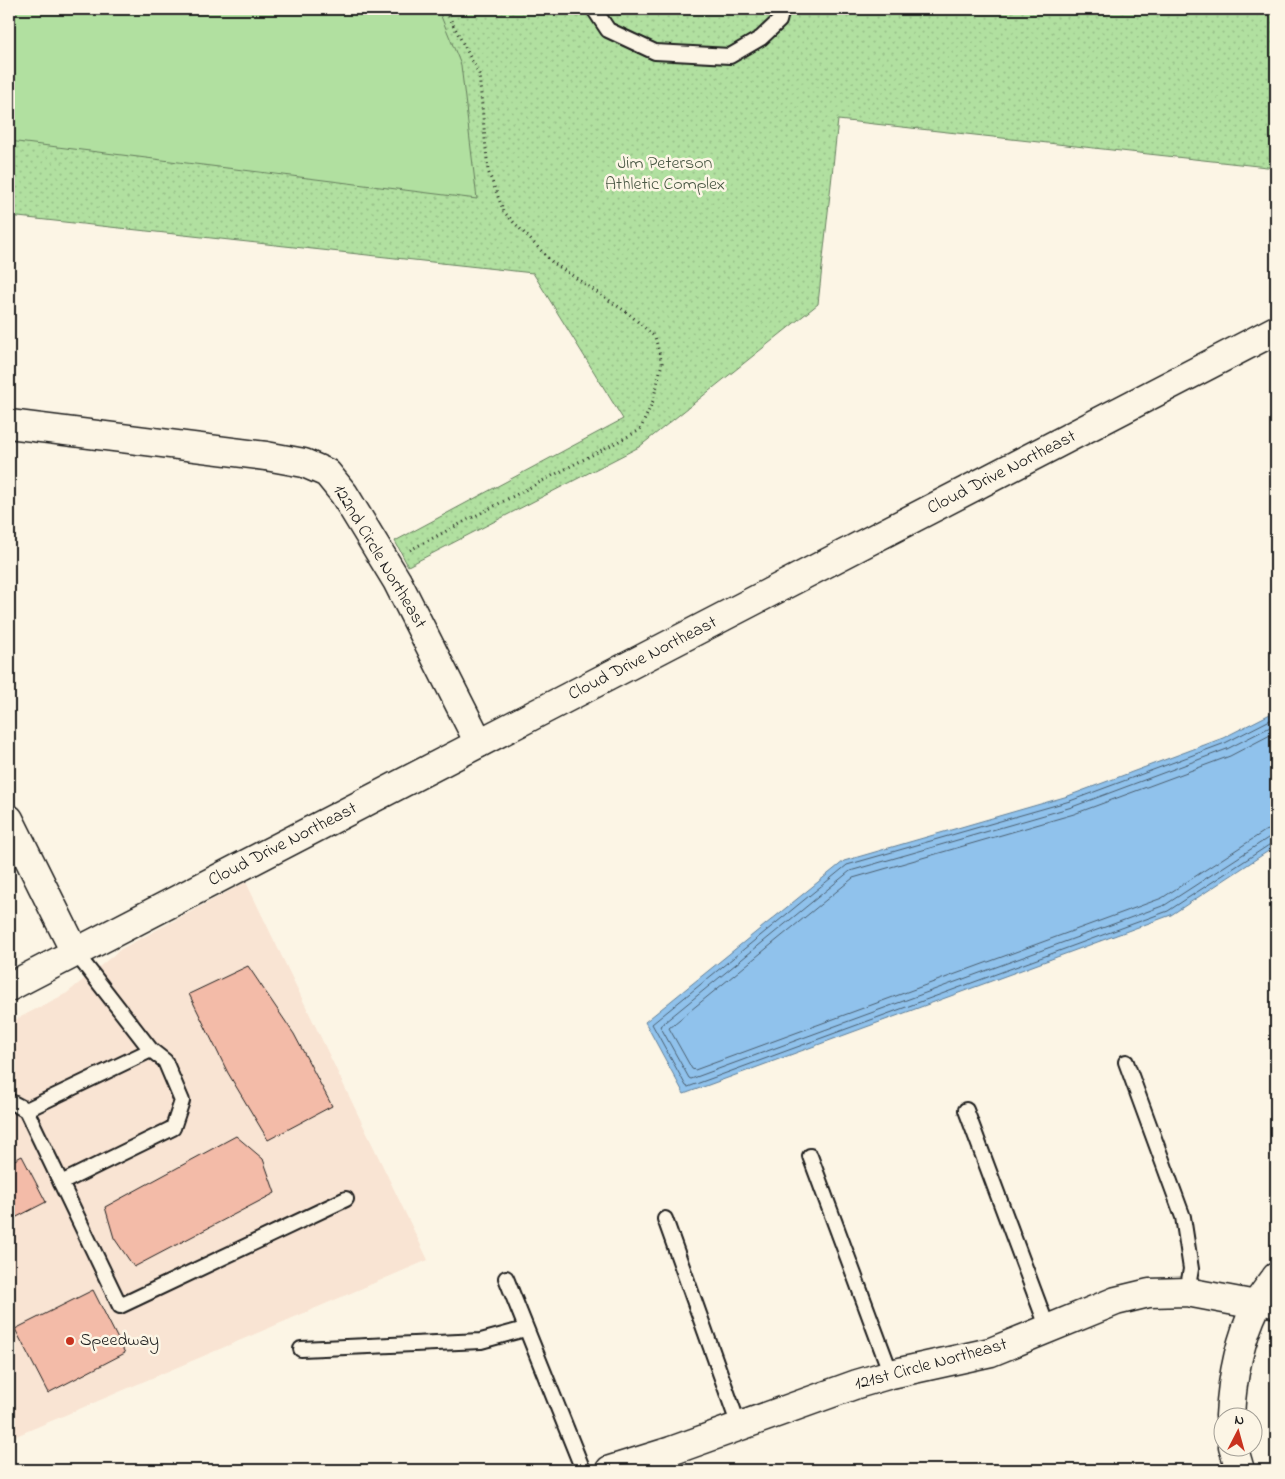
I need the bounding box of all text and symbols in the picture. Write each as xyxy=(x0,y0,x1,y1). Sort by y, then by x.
park label: Jim Peterson Athletic Complex xyxy=(605,151,725,198)
street label: Cloud Drive Northeast xyxy=(923,424,1081,522)
street label: 122nd Circle Northeast xyxy=(326,480,432,634)
street label: Cloud Drive Northeast xyxy=(564,610,722,708)
street label: Cloud Drive Northeast xyxy=(204,796,362,894)
place label: Speedway xyxy=(80,1328,159,1354)
street label: 121st Circle Northeast xyxy=(852,1332,1010,1398)
marker: Speedway xyxy=(64,1335,76,1347)
north arrow xyxy=(1212,1406,1262,1456)
text: N xyxy=(1233,1410,1245,1431)

